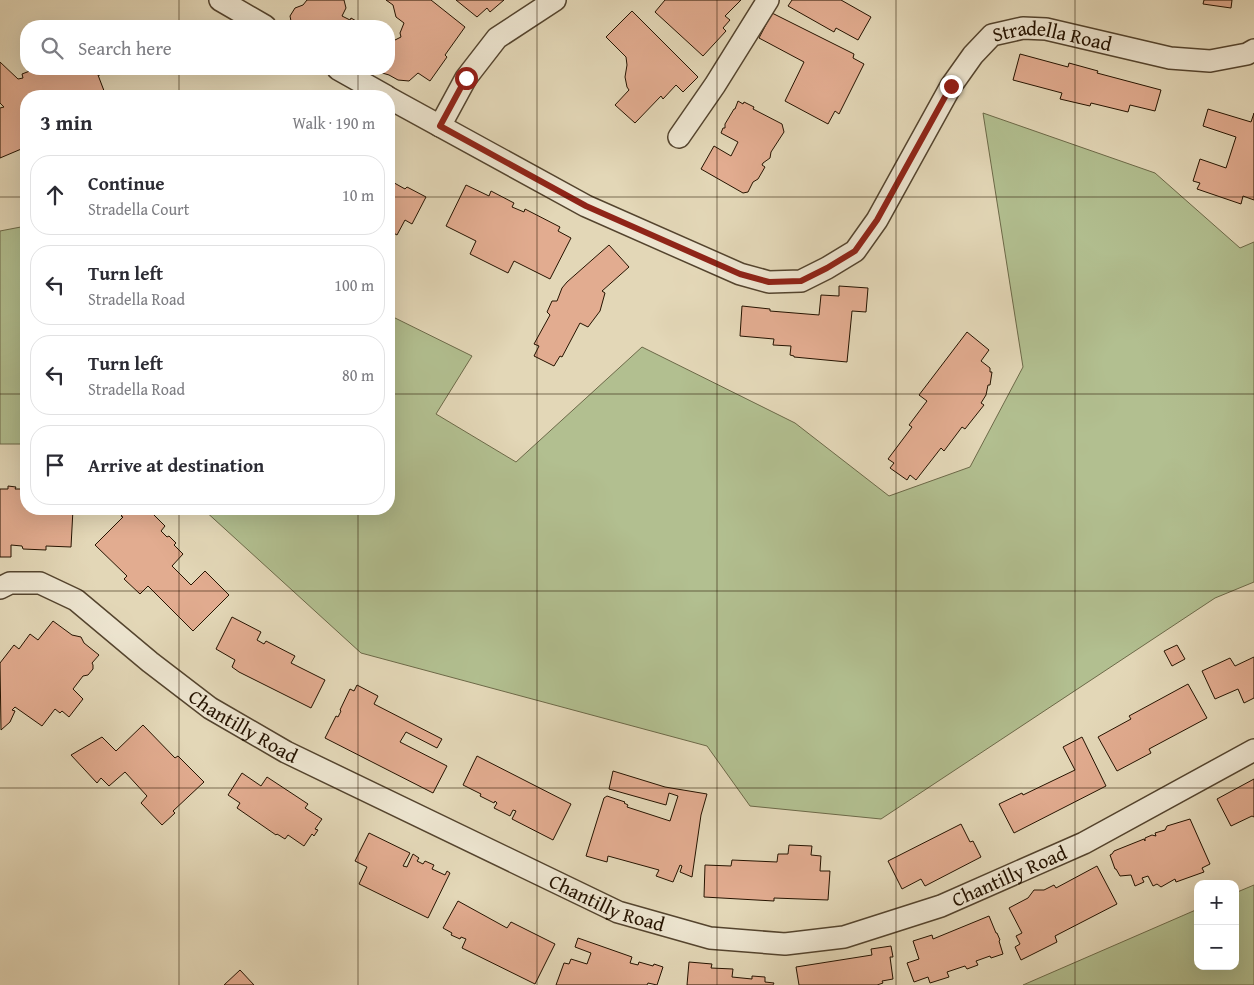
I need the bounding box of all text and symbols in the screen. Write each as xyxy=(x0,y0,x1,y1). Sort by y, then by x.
street label: Stradella Road xyxy=(989,13,1115,58)
search box xyxy=(20,20,395,75)
icon: search xyxy=(38,34,66,62)
text: Search here xyxy=(78,34,172,62)
route start xyxy=(455,67,478,90)
route end xyxy=(940,75,963,98)
text: 3 min xyxy=(40,107,92,138)
text: Walk · 190 m xyxy=(292,111,375,135)
text: Continue xyxy=(88,169,165,197)
icon: ahead xyxy=(41,181,69,209)
text: 10 m xyxy=(342,183,374,207)
text: Stradella Court xyxy=(88,197,189,221)
text: Turn left xyxy=(88,259,163,287)
icon: left xyxy=(41,271,69,299)
text: 100 m xyxy=(334,273,374,297)
text: Stradella Road xyxy=(88,287,185,311)
text: Turn left xyxy=(88,349,163,377)
icon: left xyxy=(41,361,69,389)
text: 80 m xyxy=(342,363,374,387)
text: Stradella Road xyxy=(88,377,185,401)
icon: arrive xyxy=(41,451,69,479)
text: Arrive at destination xyxy=(88,451,264,479)
street label: Chantilly Road xyxy=(183,682,303,770)
street label: Chantilly Road xyxy=(947,837,1071,914)
street label: Chantilly Road xyxy=(544,866,669,939)
map controls xyxy=(1194,880,1239,970)
button: + xyxy=(1194,880,1239,925)
button: − xyxy=(1194,925,1239,970)

